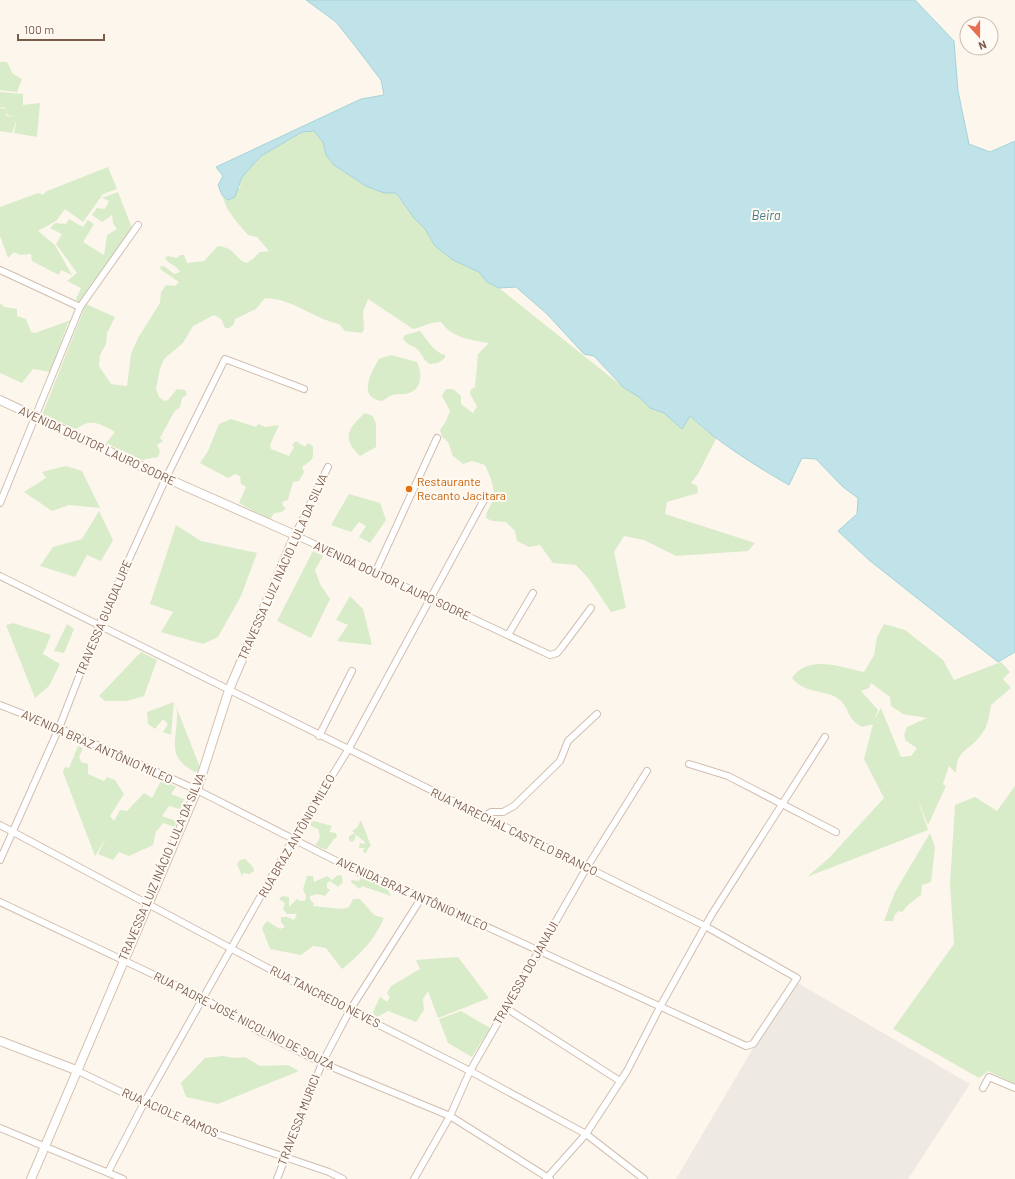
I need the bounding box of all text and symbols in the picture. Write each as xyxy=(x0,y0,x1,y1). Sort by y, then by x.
scale bar xyxy=(18,16,104,42)
north arrow xyxy=(959,16,999,56)
text: 100 m xyxy=(24,22,54,36)
text: N xyxy=(977,38,989,53)
water label: Beira xyxy=(751,207,781,223)
street label: AVENIDA DOUTOR LAURO SODRE xyxy=(17,403,178,488)
street label: TRAVESSA LUIZ INÁCIO LULA DA SILVA xyxy=(234,471,330,662)
place label: Restaurante Recanto Jacitara xyxy=(417,474,506,502)
marker: Restaurante Recanto Jacitara xyxy=(404,484,414,494)
street label: AVENIDA DOUTOR LAURO SODRE xyxy=(312,538,473,623)
street label: TRAVESSA GUADALUPE xyxy=(72,557,134,678)
street label: AVENIDA BRAZ ANTÔNIO MILEO xyxy=(20,706,175,786)
street label: TRAVESSA LUIZ INÁCIO LULA DA SILVA xyxy=(115,771,207,963)
street label: RUA BRAZ ANTÔNIO MILEO xyxy=(255,771,337,900)
street label: RUA MARECHAL CASTELO BRANCO xyxy=(429,784,600,878)
street label: AVENIDA BRAZ ANTÔNIO MILEO xyxy=(335,853,490,933)
street label: TRAVESSA DO JANAUI xyxy=(490,918,560,1027)
street label: RUA TANCREDO NEVES xyxy=(268,962,383,1030)
street label: RUA PADRE JOSÉ NICOLINO DE SOUZA xyxy=(152,968,337,1072)
street label: TRAVESSA MURICI xyxy=(274,1072,322,1167)
street label: RUA ACIOLE RAMOS xyxy=(120,1084,221,1140)

